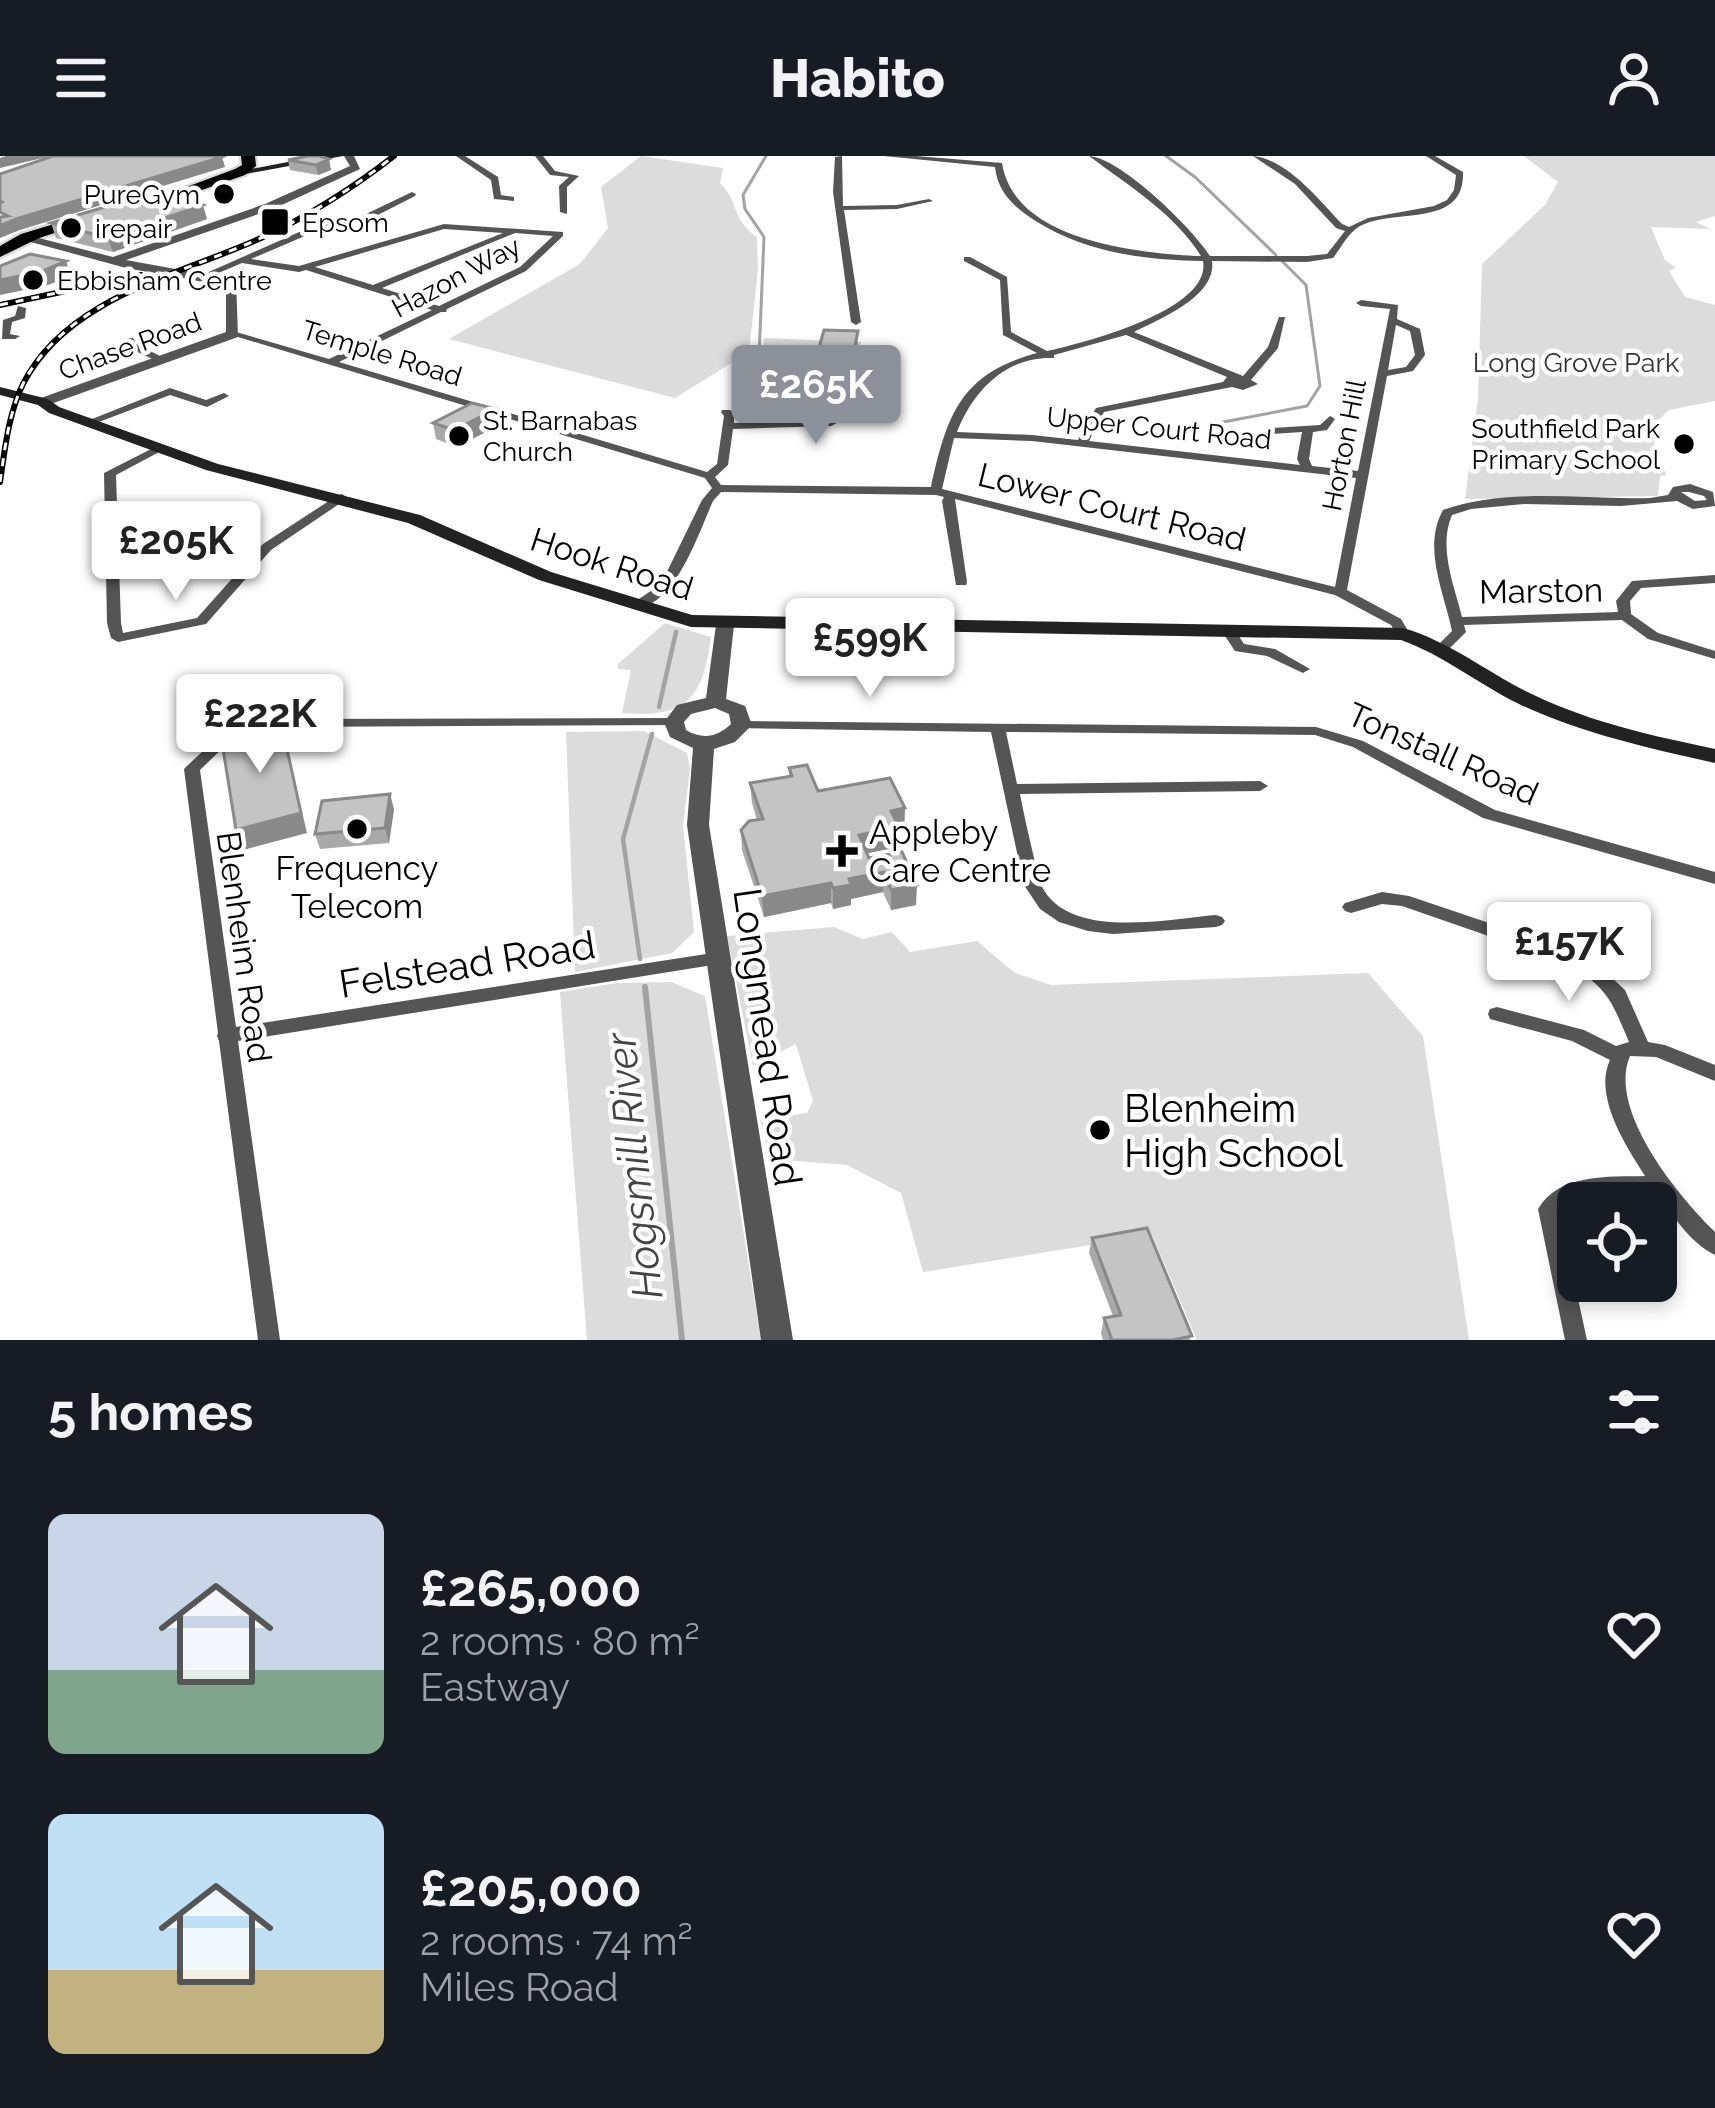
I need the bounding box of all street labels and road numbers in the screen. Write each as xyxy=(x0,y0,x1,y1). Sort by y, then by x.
street label: Hazon Way xyxy=(386,230,526,324)
street label: Chase Road xyxy=(54,306,206,386)
street label: Temple Road xyxy=(298,314,466,392)
street label: Horton Hill xyxy=(1316,376,1372,513)
street label: Upper Court Road xyxy=(1045,401,1273,455)
street label: Lower Court Road xyxy=(974,455,1250,559)
street label: Hook Road xyxy=(526,519,698,609)
street label: Marston xyxy=(1479,570,1603,612)
street label: Tonstall Road xyxy=(1342,695,1544,813)
street label: Blenheim Road xyxy=(208,829,280,1065)
street label: Longmead Road xyxy=(724,885,812,1189)
street label: Felstead Road xyxy=(336,921,598,1007)

